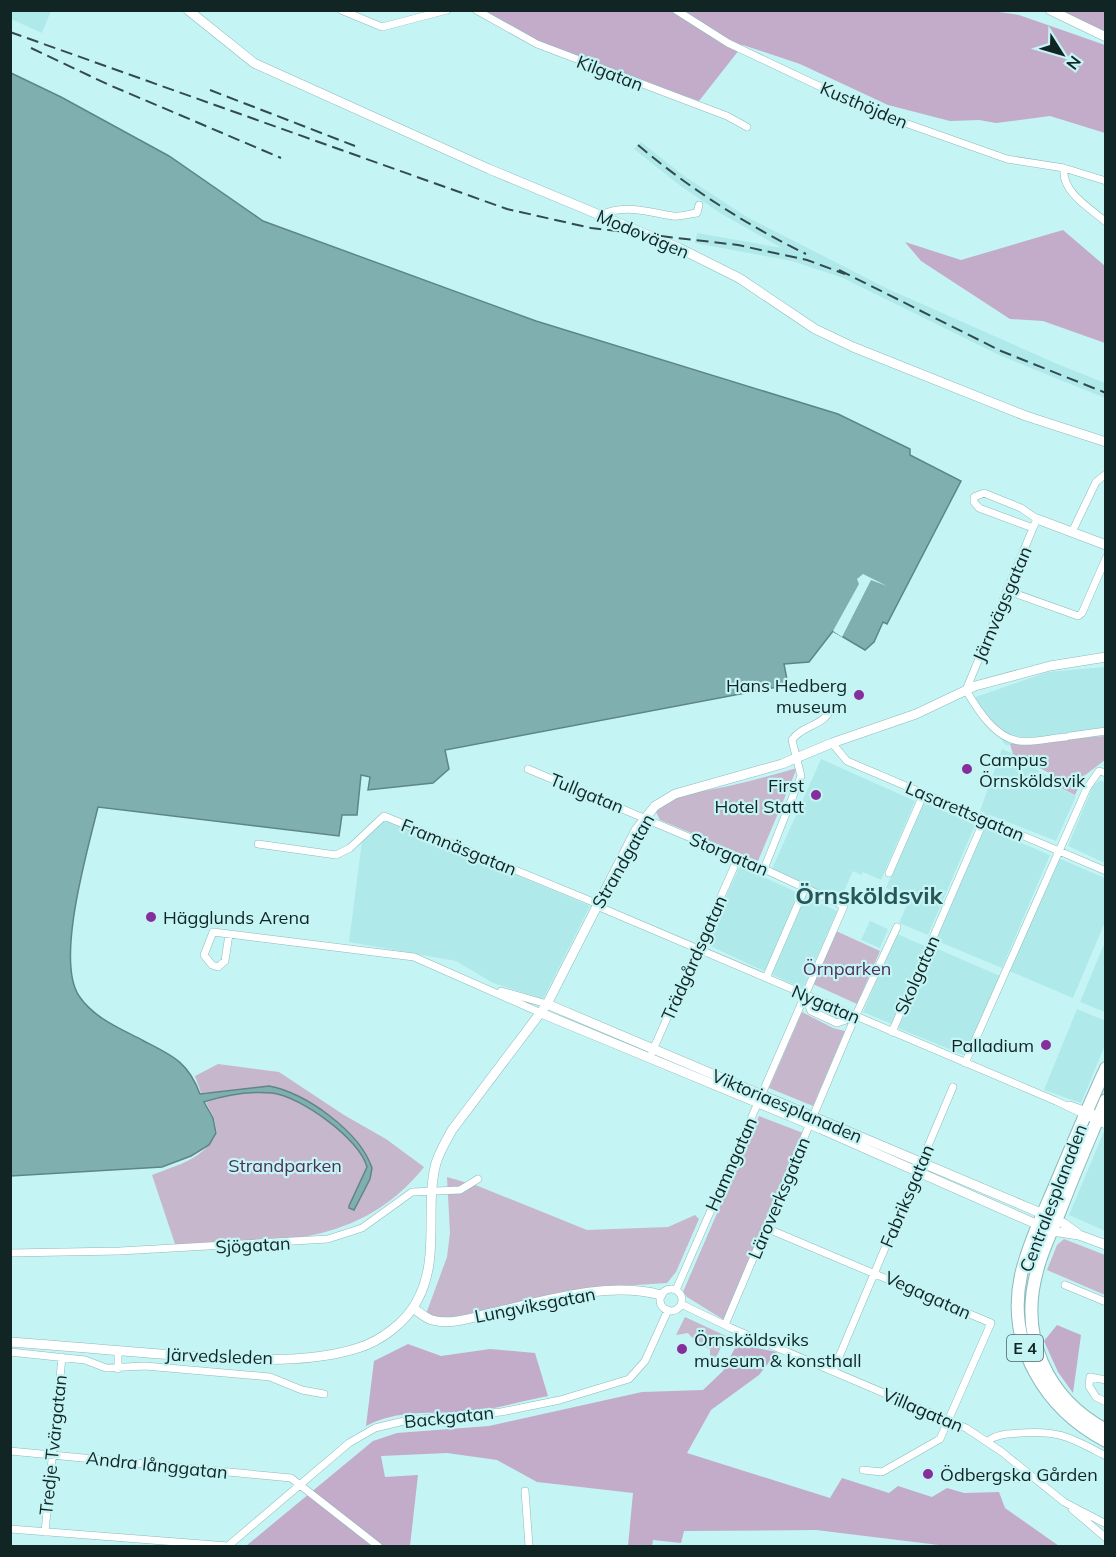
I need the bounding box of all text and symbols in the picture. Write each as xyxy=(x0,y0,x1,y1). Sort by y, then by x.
north arrow xyxy=(1032,24,1092,84)
street label: Kilgatan xyxy=(574,50,646,96)
text: N xyxy=(1062,52,1086,74)
street label: Kusthöjden xyxy=(817,76,911,134)
street label: Modovägen xyxy=(593,204,693,264)
street label: Järnvägsgatan xyxy=(967,543,1037,665)
place label: Hans Hedberg museum xyxy=(726,674,847,718)
marker: Hans Hedberg museum xyxy=(852,688,866,702)
place label: Campus Örnsköldsvik xyxy=(979,748,1086,792)
marker: Campus Örnsköldsvik xyxy=(960,762,974,776)
street label: Tullgatan xyxy=(547,768,627,818)
place label: First Hotel Statt xyxy=(714,774,804,818)
street label: Lasarettsgatan xyxy=(902,776,1028,846)
marker: First Hotel Statt xyxy=(809,788,823,802)
street label: Strandgatan xyxy=(587,810,659,912)
street label: Framnäsgatan xyxy=(398,813,520,881)
street label: Storgatan xyxy=(686,827,772,881)
district label: Örnsköldsvik xyxy=(795,880,944,910)
street label: Trädgårdsgatan xyxy=(656,892,732,1024)
place label: Hägglunds Arena xyxy=(163,906,310,929)
marker: Hägglunds Arena xyxy=(144,910,158,924)
street label: Skolgatan xyxy=(889,932,945,1018)
park label: Örnparken xyxy=(803,957,891,980)
street label: Nygatan xyxy=(788,979,864,1029)
place label: Palladium xyxy=(951,1034,1034,1057)
marker: Palladium xyxy=(1039,1038,1053,1052)
street label: Viktoriaesplanaden xyxy=(708,1064,866,1148)
street label: Hamngatan xyxy=(700,1114,762,1214)
street label: Centralesplanaden xyxy=(1014,1121,1092,1275)
street label: Läroverksgatan xyxy=(743,1134,815,1262)
street label: Fabriksgatan xyxy=(875,1141,939,1251)
park label: Strandparken xyxy=(228,1154,342,1177)
street label: Sjögatan xyxy=(215,1232,291,1258)
street label: Vegagatan xyxy=(881,1266,975,1324)
street label: Lungviksgatan xyxy=(473,1282,597,1328)
place label: Örnsköldsviks museum & konsthall xyxy=(694,1328,862,1372)
road number: E 4 xyxy=(1007,1335,1043,1361)
marker: Örnsköldsviks museum & konsthall xyxy=(675,1342,689,1356)
street label: Järvedsleden xyxy=(165,1343,273,1369)
street label: Tredje Tvärgatan xyxy=(34,1374,72,1516)
street label: Villagatan xyxy=(879,1383,967,1437)
street label: Backgatan xyxy=(403,1401,495,1433)
street label: Andra långgatan xyxy=(85,1446,229,1484)
place label: Ödbergska Gården xyxy=(940,1463,1098,1486)
marker: Ödbergska Gården xyxy=(921,1467,935,1481)

